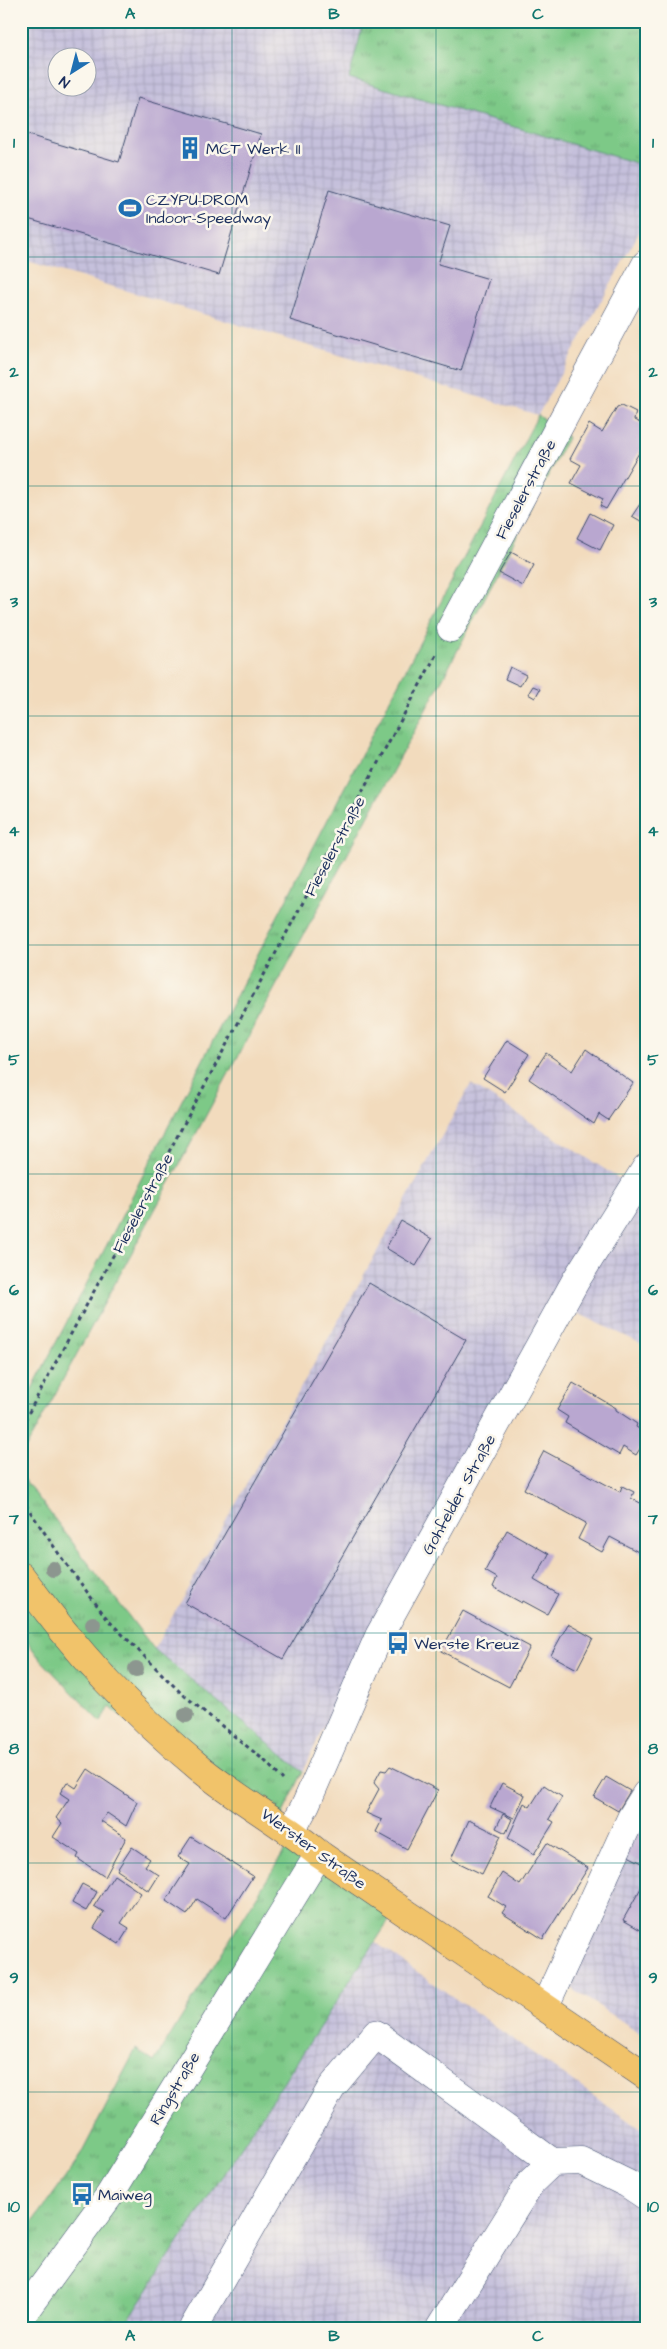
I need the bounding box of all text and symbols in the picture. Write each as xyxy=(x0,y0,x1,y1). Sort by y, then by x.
text: A xyxy=(125,3,136,25)
text: B xyxy=(328,3,340,25)
text: C xyxy=(532,3,544,25)
north arrow xyxy=(48,48,98,98)
text: N xyxy=(55,71,74,92)
text: 1 xyxy=(13,132,16,154)
text: 1 xyxy=(652,132,655,154)
building icon: MCT Werk II xyxy=(177,135,203,161)
place label: MCT Werk II xyxy=(206,138,301,160)
place label: CZYPU-DROM Indoor-Speedway xyxy=(146,189,271,230)
sports icon: CZYPU-DROM Indoor-Speedway xyxy=(117,195,143,221)
text: 2 xyxy=(8,361,19,383)
text: 2 xyxy=(647,361,658,383)
street label: Fieselerstraße xyxy=(490,435,562,543)
text: 3 xyxy=(9,591,19,613)
text: 3 xyxy=(648,591,658,613)
street label: Fieselerstraße xyxy=(299,792,371,900)
text: 4 xyxy=(9,820,20,842)
text: 4 xyxy=(648,820,659,842)
text: 5 xyxy=(8,1049,20,1071)
text: 5 xyxy=(647,1049,659,1071)
street label: Fieselerstraße xyxy=(107,1149,179,1257)
text: 6 xyxy=(9,1279,19,1301)
text: 6 xyxy=(648,1279,658,1301)
street label: Gohfelder Straße xyxy=(417,1430,501,1559)
text: 7 xyxy=(8,1508,19,1530)
text: 7 xyxy=(647,1508,658,1530)
bus stop icon: Werste Kreuz xyxy=(385,1630,411,1656)
place label: Werste Kreuz xyxy=(414,1633,519,1655)
text: 8 xyxy=(9,1738,20,1760)
text: 8 xyxy=(648,1738,659,1760)
street label: Werster Straße xyxy=(257,1803,371,1895)
text: 9 xyxy=(9,1967,19,1989)
text: 9 xyxy=(648,1967,658,1989)
street label: Ringstraße xyxy=(144,2048,206,2130)
bus stop icon: Maiweg xyxy=(69,2181,95,2207)
place label: Maiweg xyxy=(98,2184,152,2207)
text: 10 xyxy=(8,2196,20,2218)
text: 10 xyxy=(647,2196,659,2218)
text: A xyxy=(125,2325,136,2347)
text: B xyxy=(328,2325,340,2347)
text: C xyxy=(532,2325,544,2347)

